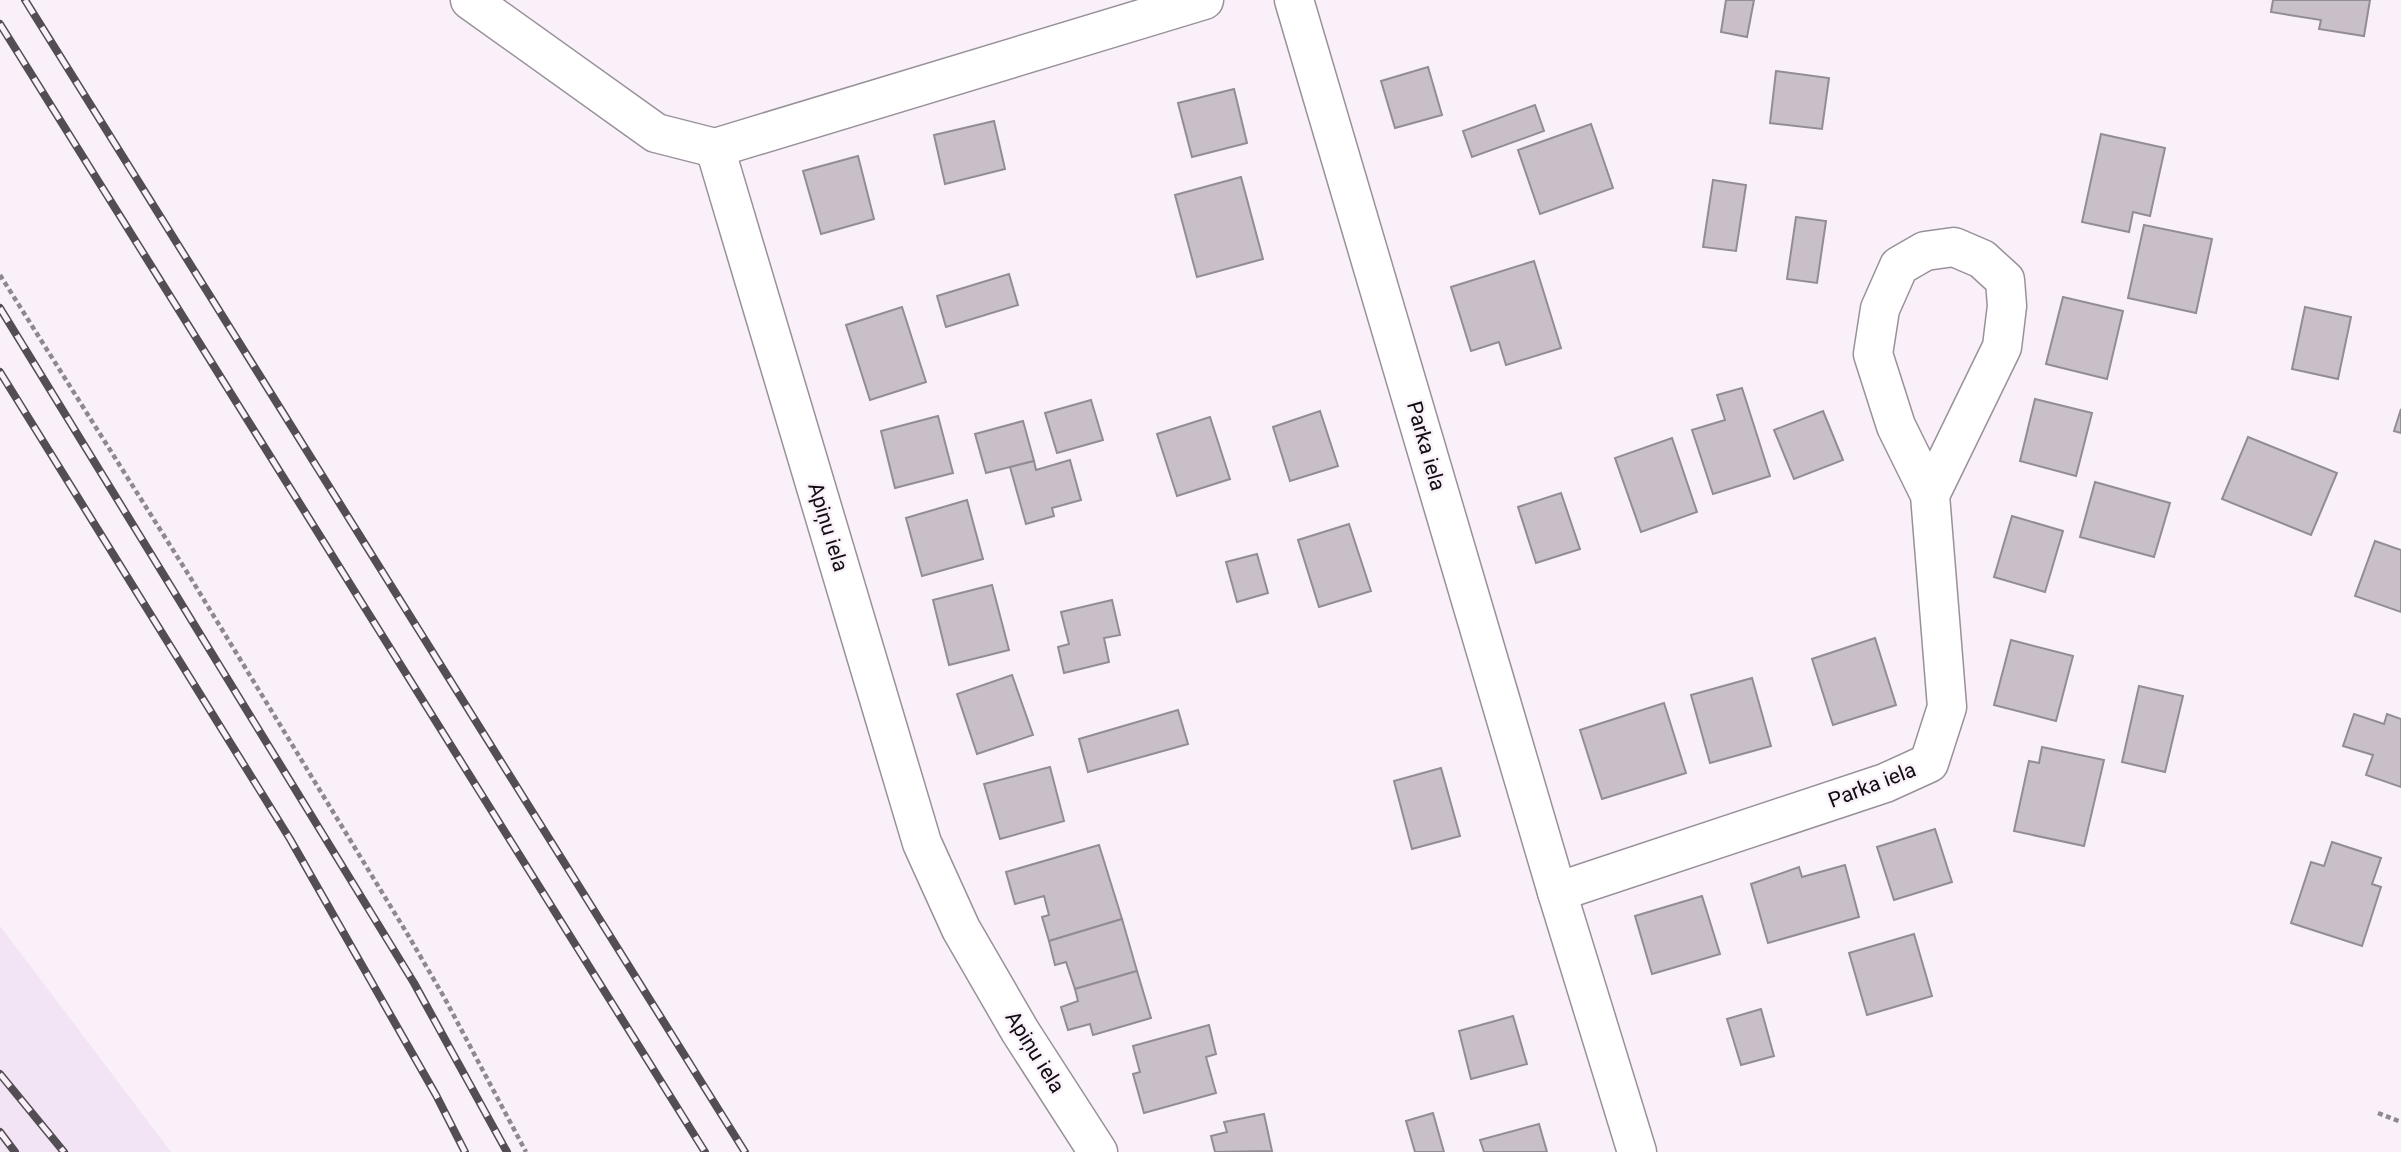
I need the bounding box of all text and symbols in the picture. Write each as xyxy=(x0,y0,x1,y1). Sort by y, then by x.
street label: Parka iela xyxy=(1402,399,1450,493)
street label: Apiņu iela xyxy=(803,480,853,574)
street label: Parka iela xyxy=(1825,757,1919,813)
street label: Apiņu iela xyxy=(1001,1007,1069,1097)

